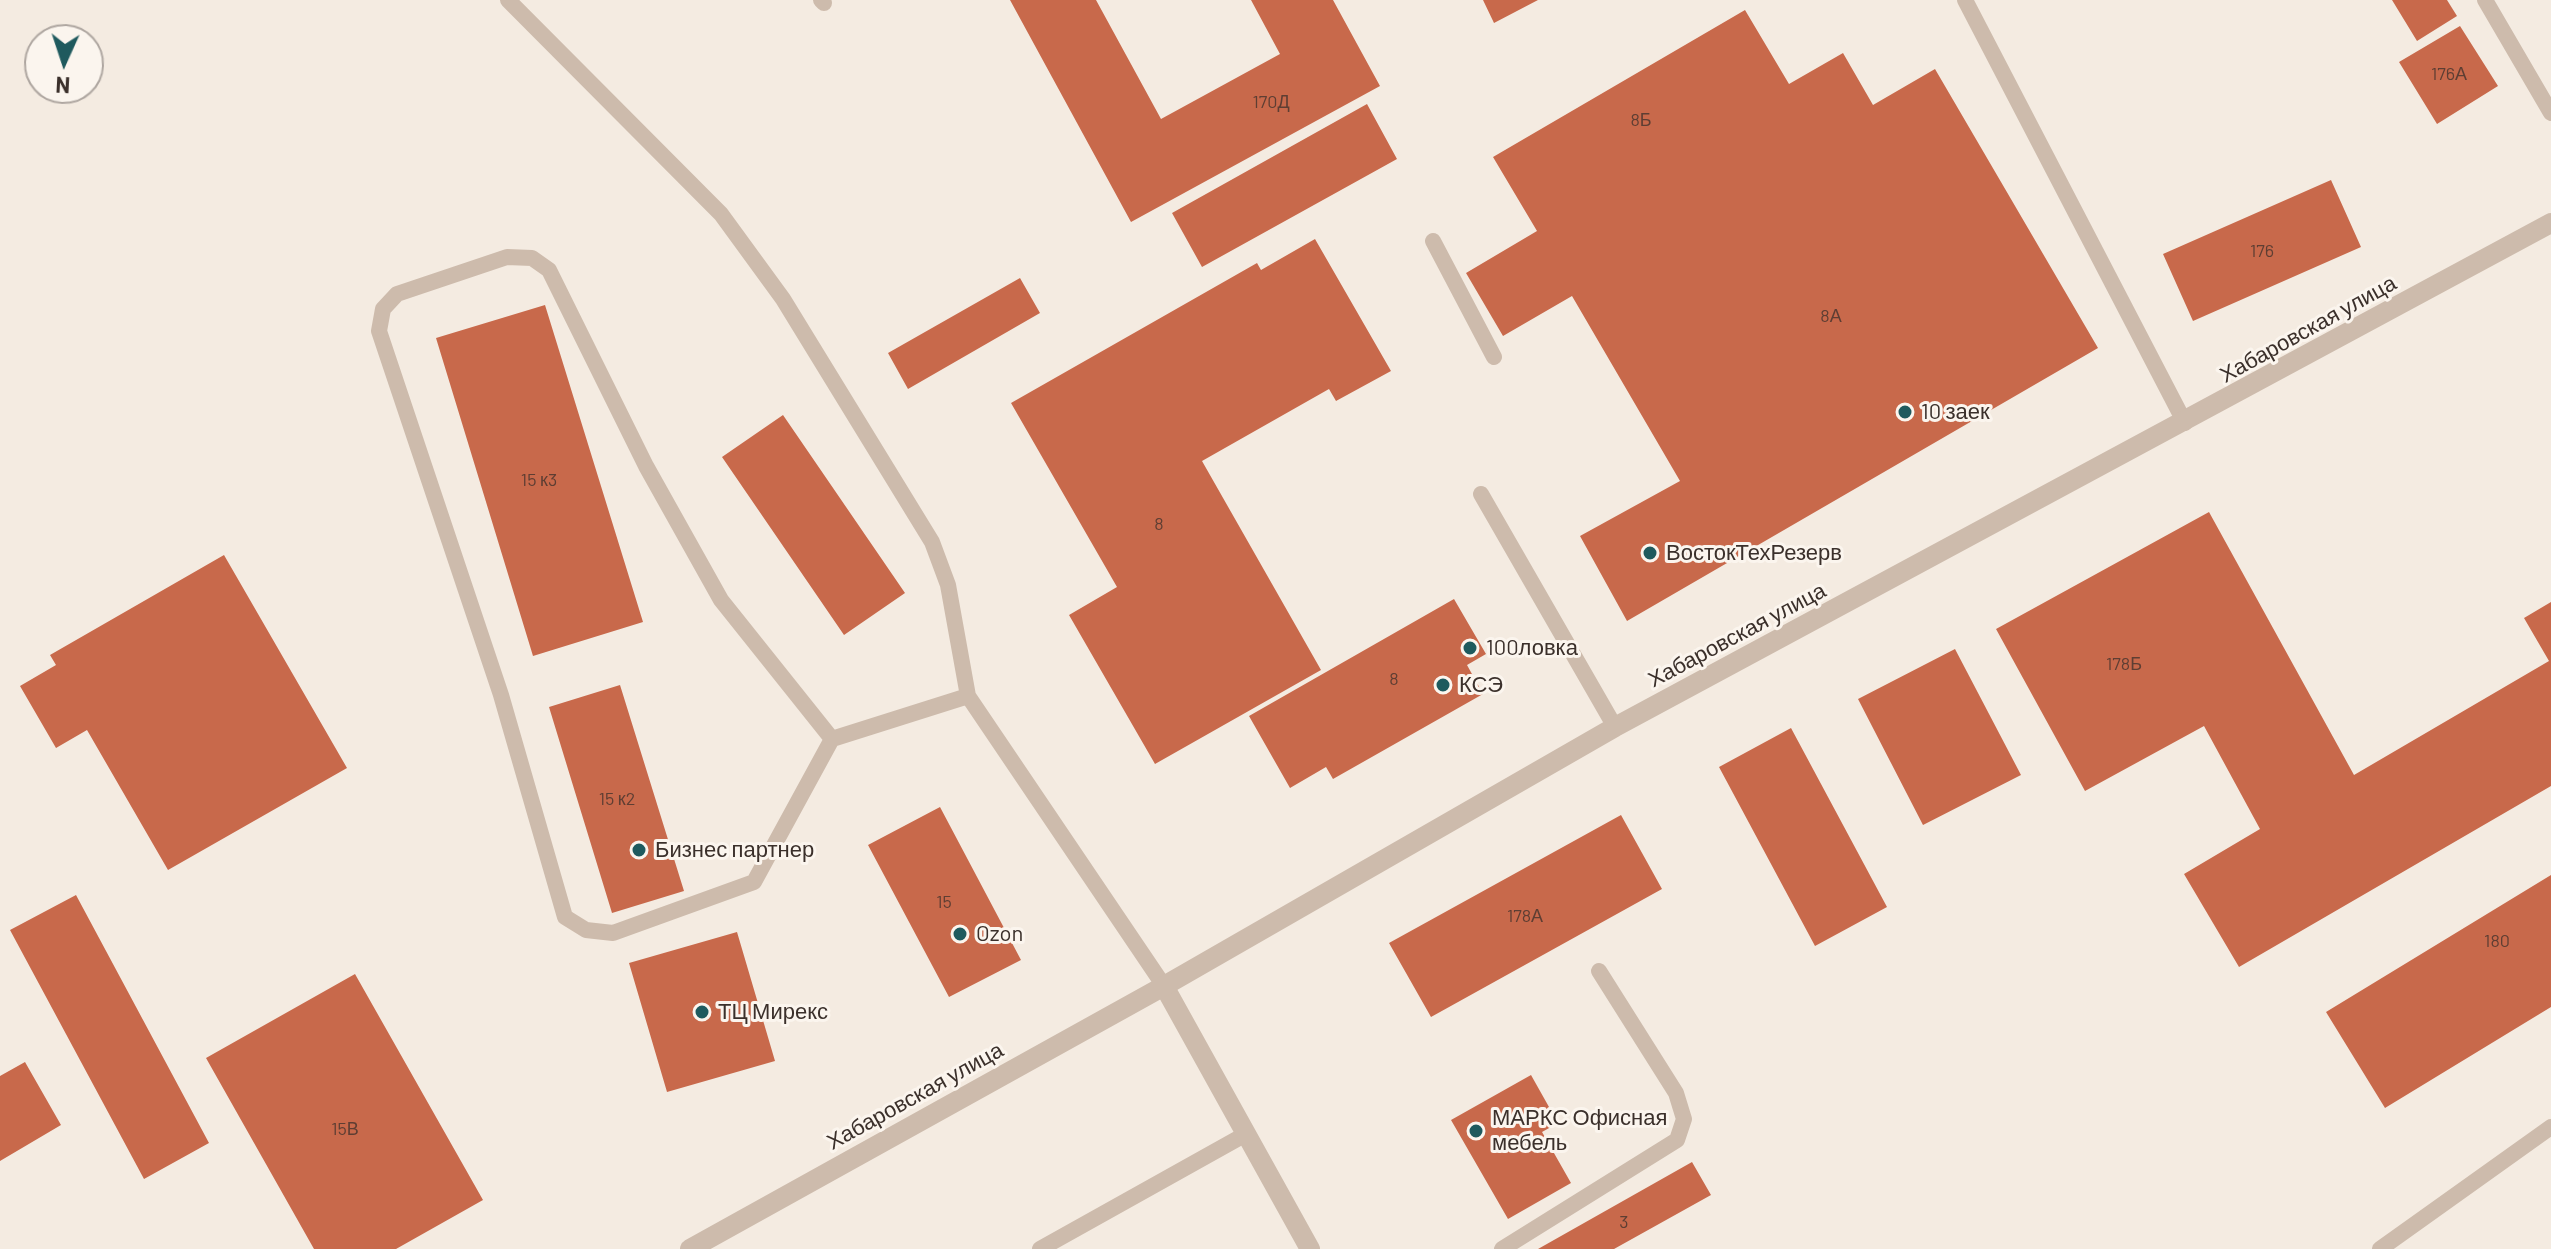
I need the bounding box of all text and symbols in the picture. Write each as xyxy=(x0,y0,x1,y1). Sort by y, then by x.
north arrow xyxy=(24,24,104,104)
house number: 176А xyxy=(2431,63,2467,85)
text: N xyxy=(55,73,71,99)
house number: 170Д xyxy=(1252,91,1290,113)
house number: 8Б xyxy=(1630,109,1652,131)
house number: 176 xyxy=(2250,240,2274,262)
street label: Хабаровская улица xyxy=(2215,270,2401,388)
house number: 8А xyxy=(1820,305,1842,327)
place label: 10 заек xyxy=(1921,399,1990,425)
marker: 10 заек xyxy=(1896,403,1914,421)
house number: 15 к3 xyxy=(521,469,557,491)
house number: 8 xyxy=(1154,513,1164,535)
place label: ВостокТехРезерв xyxy=(1666,540,1842,566)
marker: ВостокТехРезерв xyxy=(1641,544,1659,562)
street label: Хабаровская улица xyxy=(1644,577,1830,693)
place label: 100ловка xyxy=(1486,635,1578,661)
marker: 100ловка xyxy=(1461,639,1479,657)
house number: 178Б xyxy=(2106,653,2142,675)
house number: 8 xyxy=(1389,668,1399,690)
place label: КСЭ xyxy=(1459,672,1503,698)
marker: КСЭ xyxy=(1434,676,1452,694)
house number: 15 к2 xyxy=(599,788,635,810)
place label: Бизнес партнер xyxy=(655,837,814,863)
marker: Бизнес партнер xyxy=(630,841,648,859)
house number: 15 xyxy=(936,891,952,913)
house number: 178А xyxy=(1507,905,1543,927)
place label: Ozon xyxy=(976,921,1023,947)
marker: Ozon xyxy=(951,925,969,943)
house number: 180 xyxy=(2484,930,2510,952)
place label: ТЦ Мирекс xyxy=(718,999,828,1025)
marker: ТЦ Мирекс xyxy=(693,1003,711,1021)
street label: Хабаровская улица xyxy=(822,1037,1008,1155)
place label: МАРКС Офисная мебель xyxy=(1492,1105,1667,1156)
house number: 15В xyxy=(331,1118,359,1140)
marker: МАРКС Офисная мебель xyxy=(1467,1122,1485,1140)
house number: 3 xyxy=(1619,1211,1629,1233)

